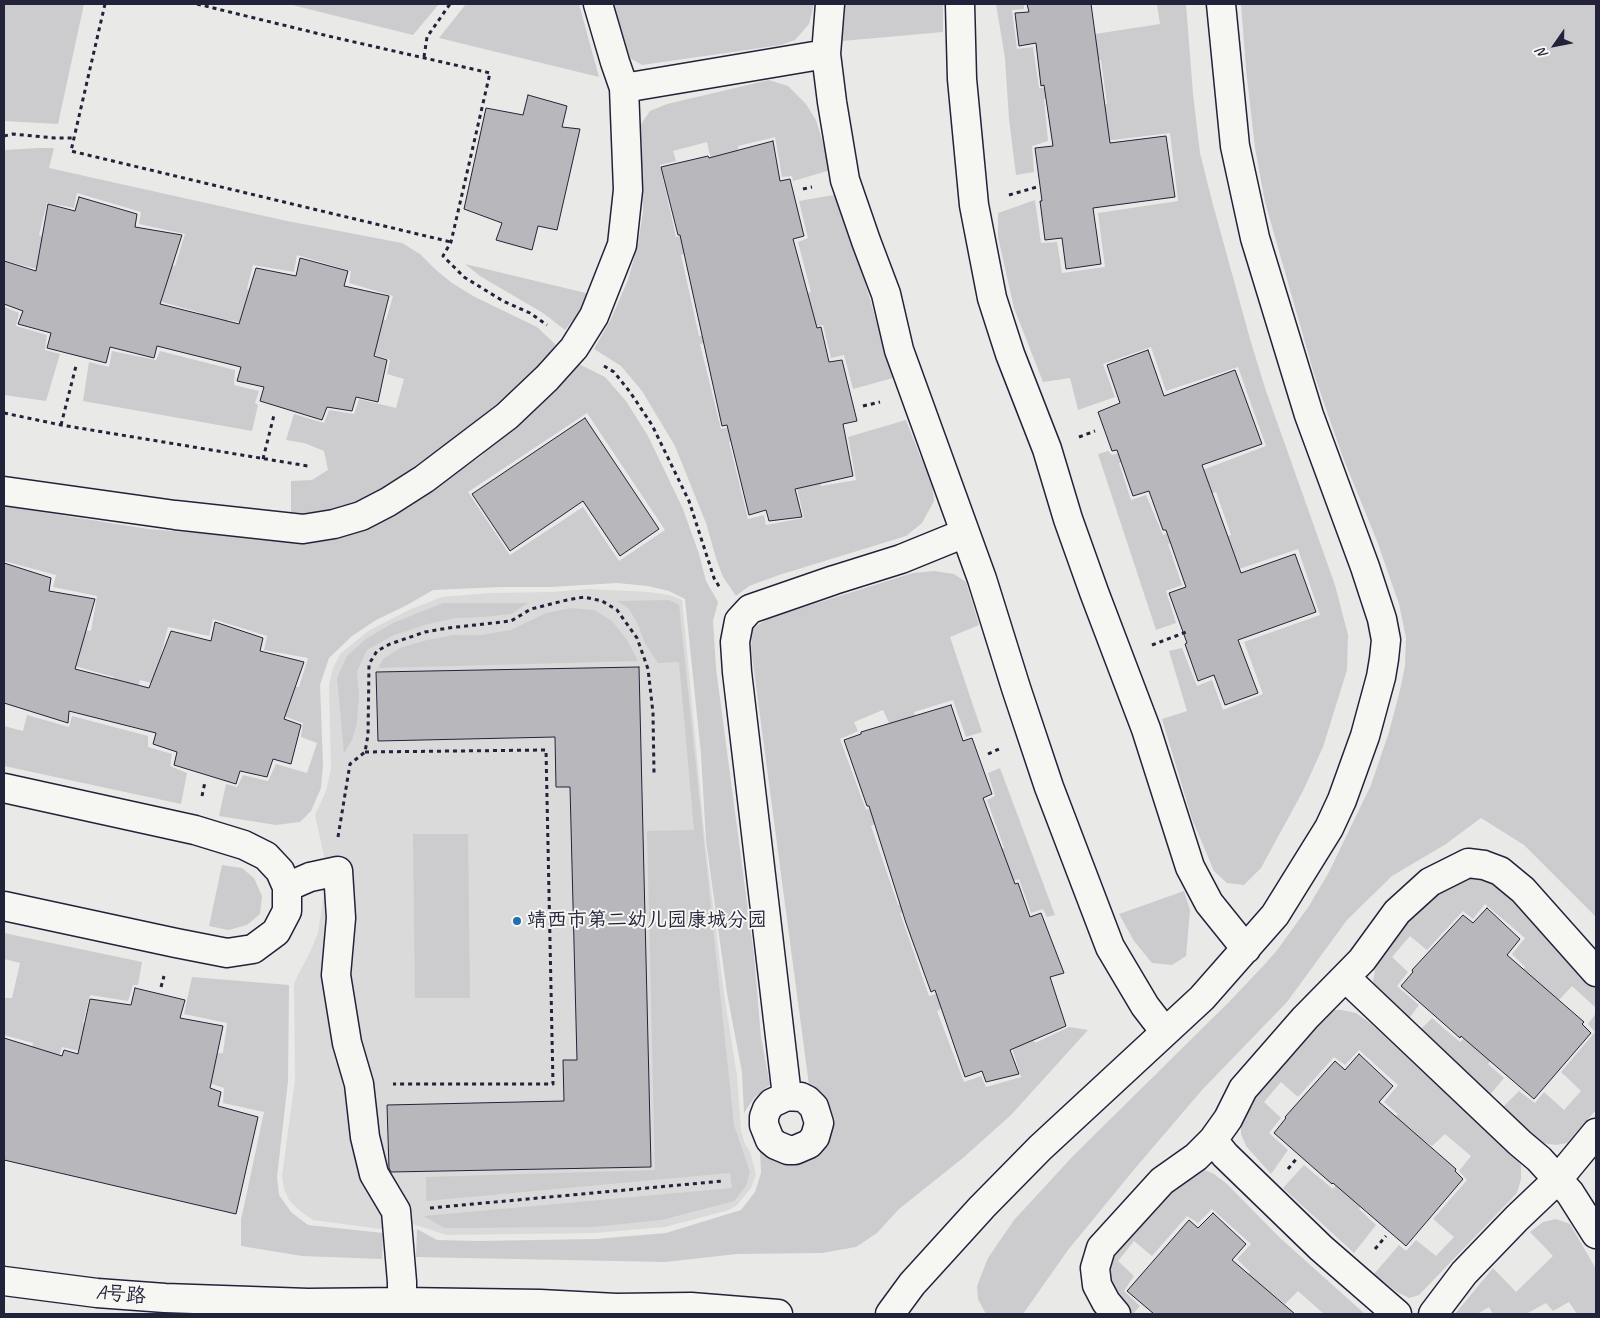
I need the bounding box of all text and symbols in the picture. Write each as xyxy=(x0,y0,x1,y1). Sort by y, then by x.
north arrow xyxy=(1530,20,1580,70)
text: N xyxy=(1533,45,1551,62)
place label: 靖西市第二幼儿园康城分园 xyxy=(527,909,767,933)
marker: 靖西市第二幼儿园康城分园 xyxy=(511,915,523,927)
street label: A号路 xyxy=(95,1281,147,1309)

